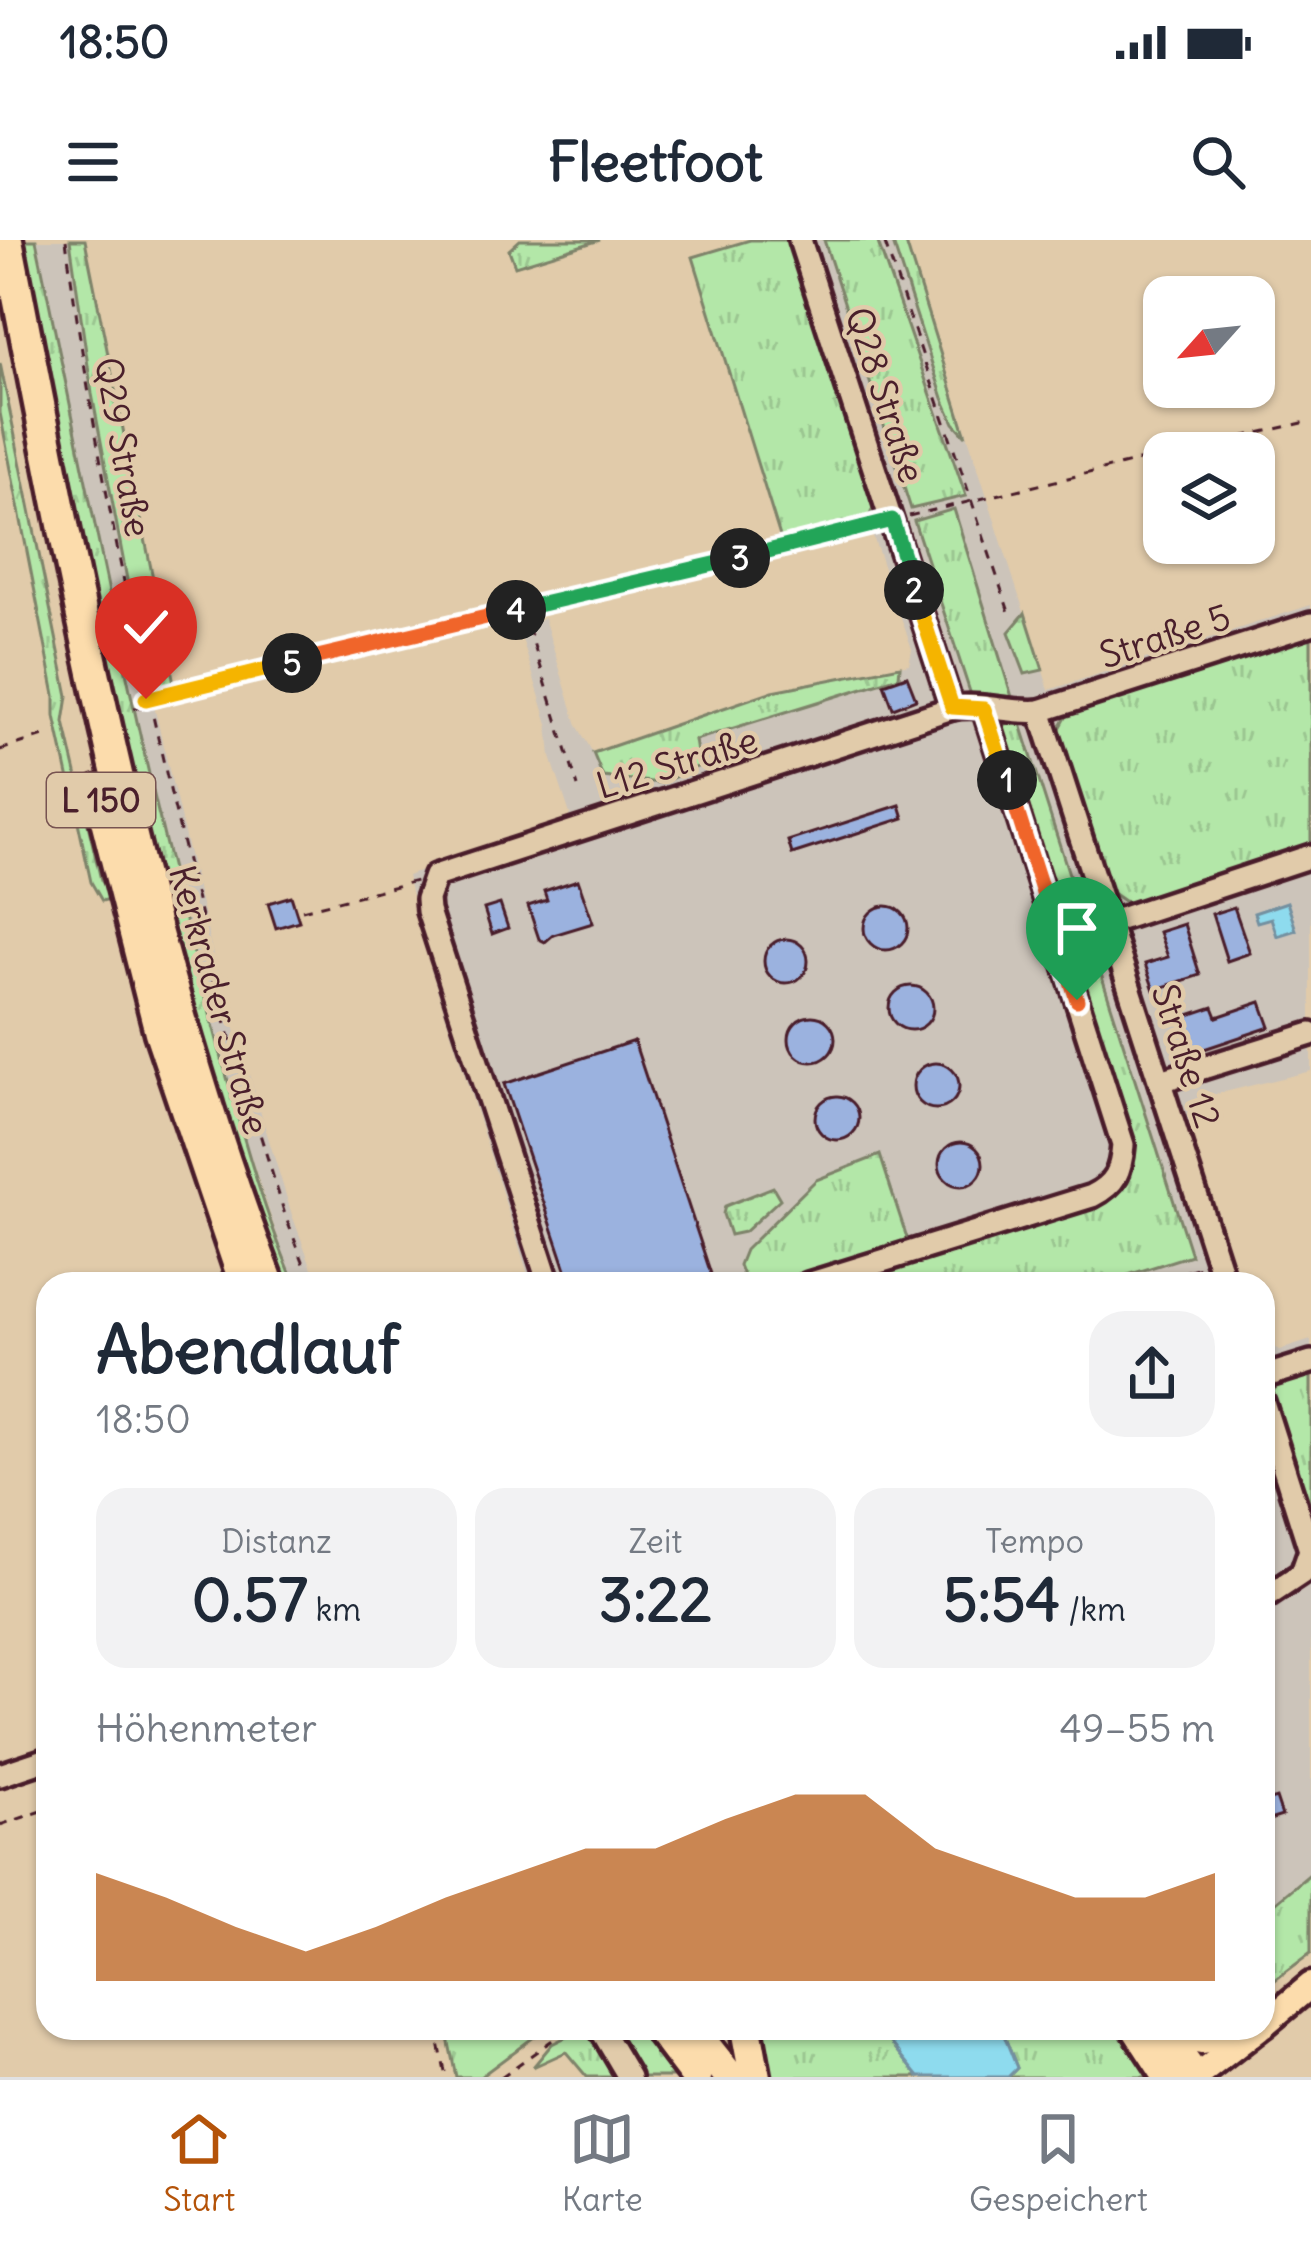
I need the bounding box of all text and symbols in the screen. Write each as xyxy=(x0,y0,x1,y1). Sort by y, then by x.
text: 18:50 xyxy=(60,14,169,70)
text: Fleetfoot xyxy=(548,128,763,196)
icon: menu xyxy=(60,129,126,195)
icon: search xyxy=(1185,129,1251,195)
north arrow xyxy=(1143,276,1275,408)
map controls xyxy=(1143,276,1275,564)
street label: Q28 Straße xyxy=(836,302,934,488)
street label: Q29 Straße xyxy=(85,354,161,540)
button: layers xyxy=(1143,432,1275,564)
pin: 3 xyxy=(710,528,770,588)
text: 3 xyxy=(731,537,749,579)
pin: 2 xyxy=(884,560,944,620)
text: 2 xyxy=(905,569,923,611)
pin xyxy=(95,576,197,699)
pin: 4 xyxy=(486,580,546,640)
text: 4 xyxy=(506,589,526,631)
icon: check xyxy=(113,594,179,660)
street label: Straße 5 xyxy=(1094,594,1236,678)
pin: 5 xyxy=(262,633,322,693)
text: 5 xyxy=(283,642,301,684)
street label: L12 Straße xyxy=(591,717,763,809)
pin: 1 xyxy=(977,750,1037,810)
text: 1 xyxy=(1000,759,1014,801)
road number: L 150 xyxy=(47,773,155,827)
street label: Kerkrader Straße xyxy=(159,860,279,1140)
pin xyxy=(1026,877,1128,1000)
icon: arrive xyxy=(1044,895,1110,961)
street label: Straße 12 xyxy=(1142,979,1230,1133)
text: Abendlauf xyxy=(96,1308,400,1391)
button: share xyxy=(1089,1311,1215,1437)
text: 18:50 xyxy=(96,1395,191,1444)
text: Distanz xyxy=(221,1520,332,1562)
text: Zeit xyxy=(629,1520,682,1562)
text: Tempo xyxy=(985,1520,1084,1562)
text: 0.57 xyxy=(192,1562,308,1637)
text: 3:22 xyxy=(599,1562,712,1637)
text: 5:54 xyxy=(943,1562,1060,1637)
text: km xyxy=(308,1588,361,1630)
text: /km xyxy=(1060,1588,1126,1630)
text: Höhenmeter xyxy=(96,1704,317,1753)
text: 49–55 m xyxy=(1060,1704,1215,1753)
tab: Start xyxy=(163,2106,235,2220)
tab: Karte xyxy=(562,2106,643,2220)
tab: Gespeichert xyxy=(969,2106,1148,2220)

